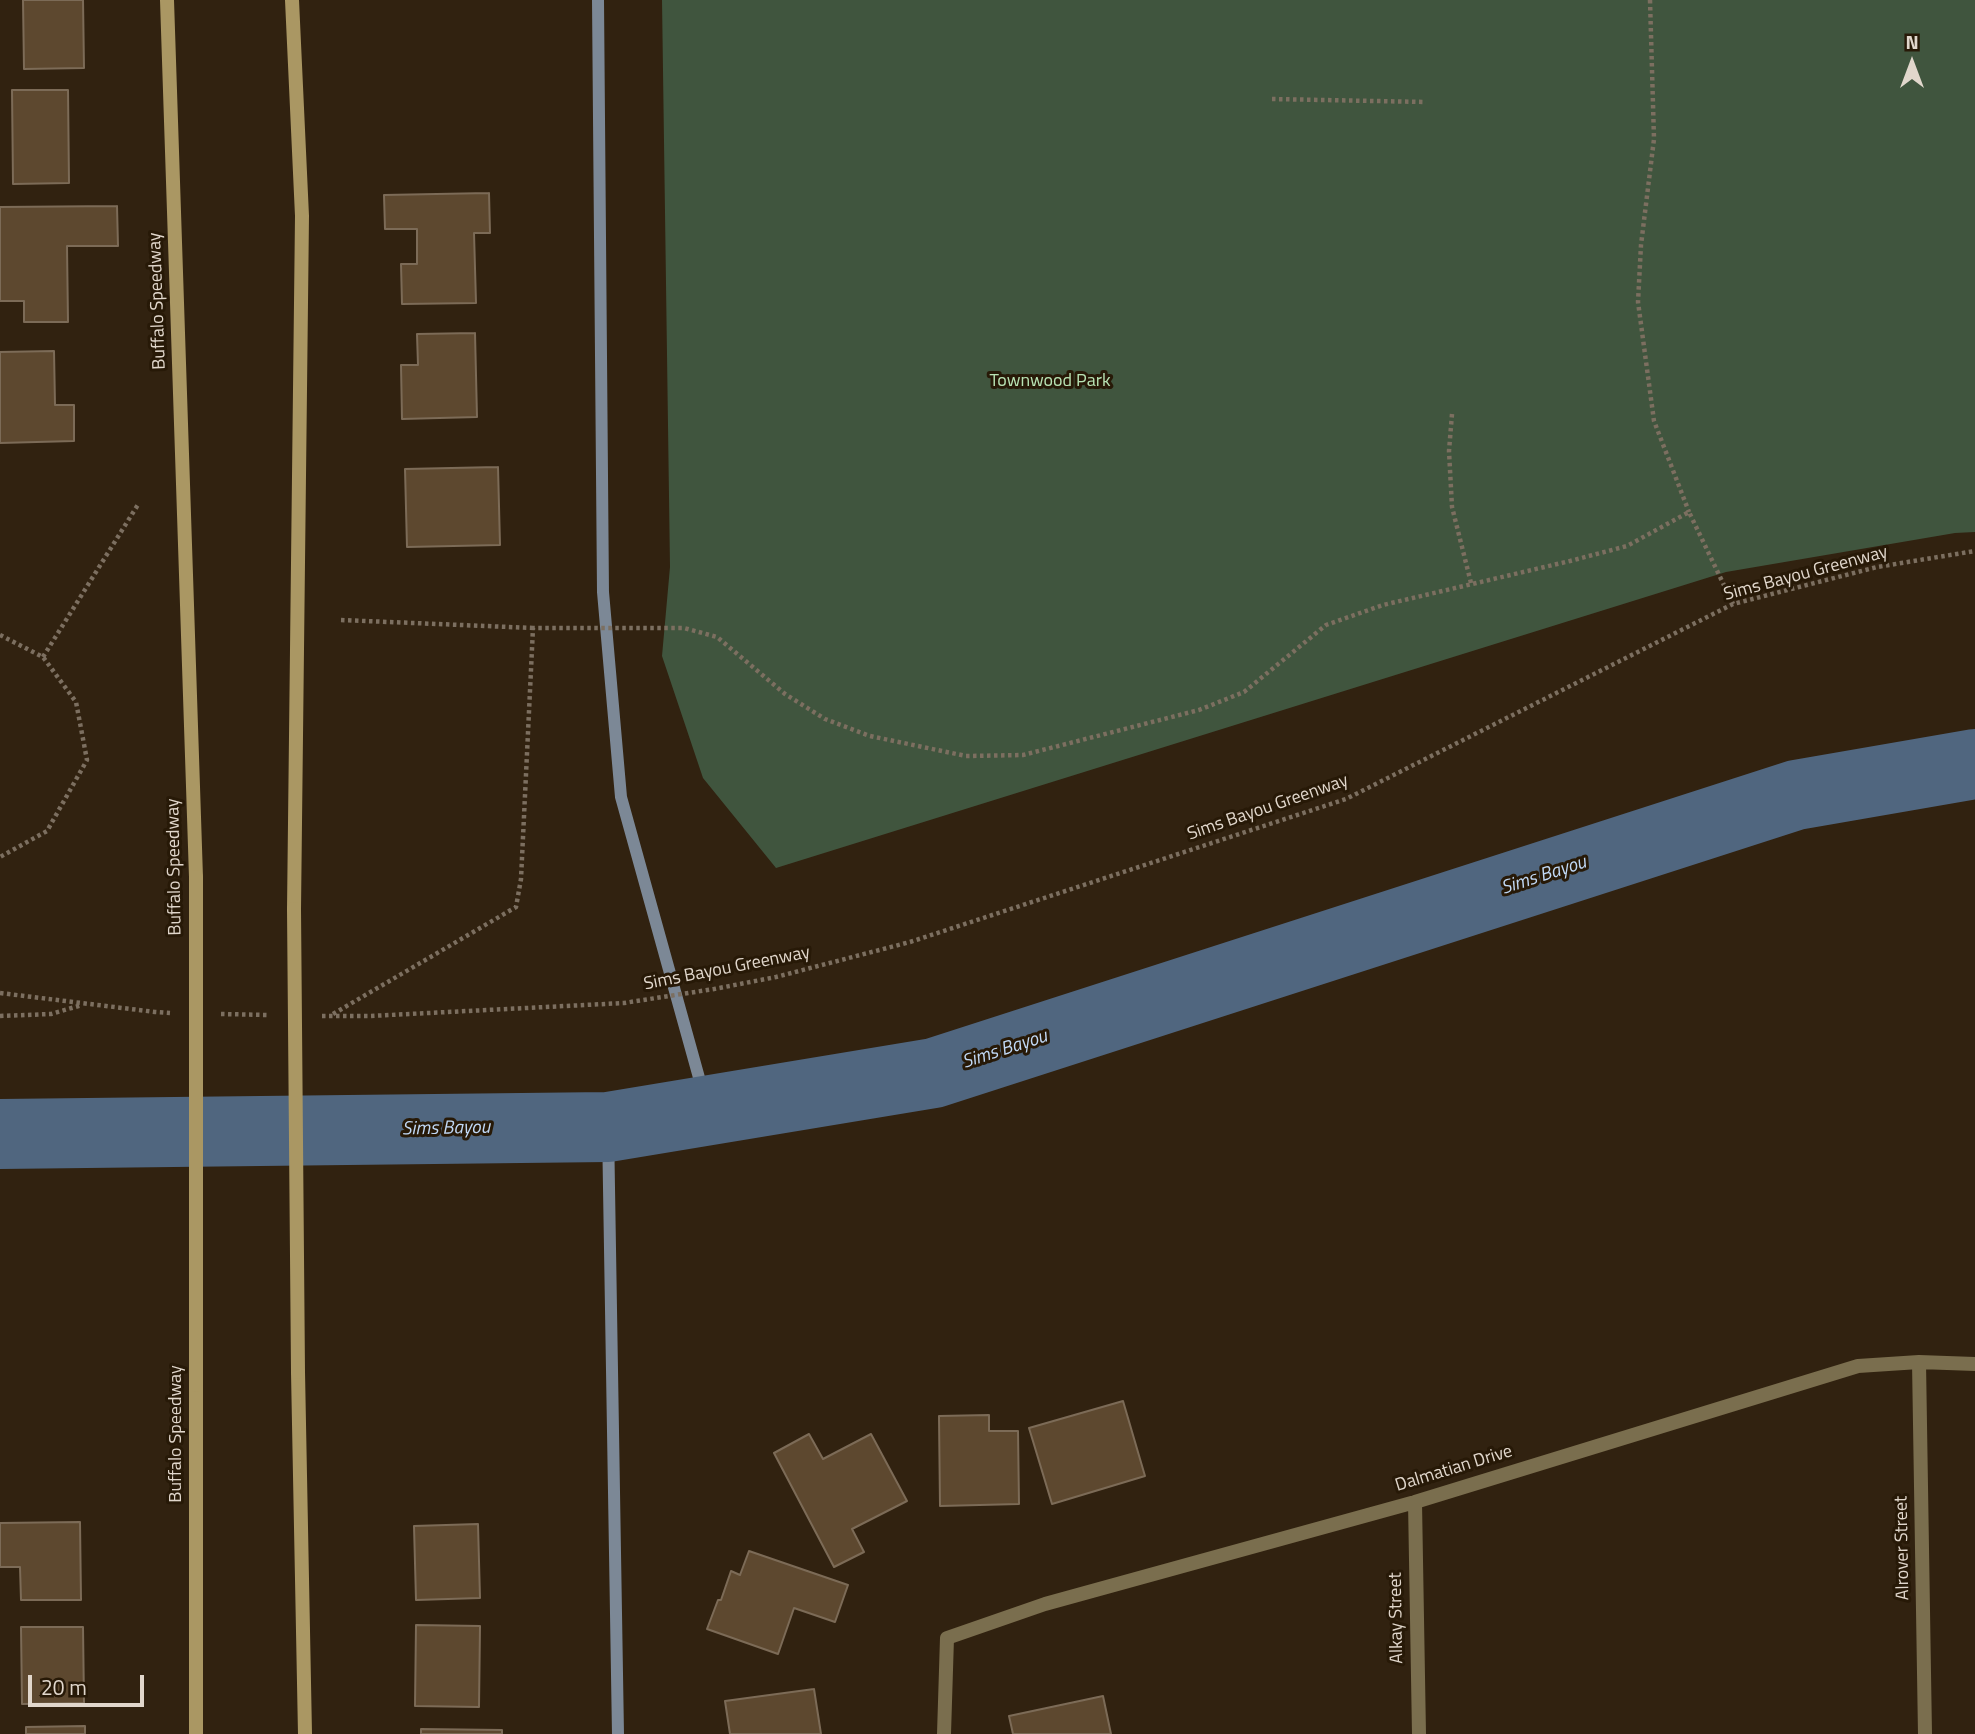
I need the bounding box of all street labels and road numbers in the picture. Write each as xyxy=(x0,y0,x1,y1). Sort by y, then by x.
street label: Buffalo Speedway xyxy=(145,232,171,370)
street label: Sims Bayou Greenway xyxy=(1722,542,1890,606)
street label: Sims Bayou Greenway xyxy=(1185,770,1351,846)
street label: Buffalo Speedway xyxy=(163,798,187,936)
street label: Sims Bayou Greenway xyxy=(642,942,812,996)
street label: Buffalo Speedway xyxy=(166,1365,188,1503)
street label: Dalmatian Drive xyxy=(1393,1441,1515,1497)
street label: Alrover Street xyxy=(1891,1496,1915,1600)
street label: Alkay Street xyxy=(1385,1572,1409,1664)

